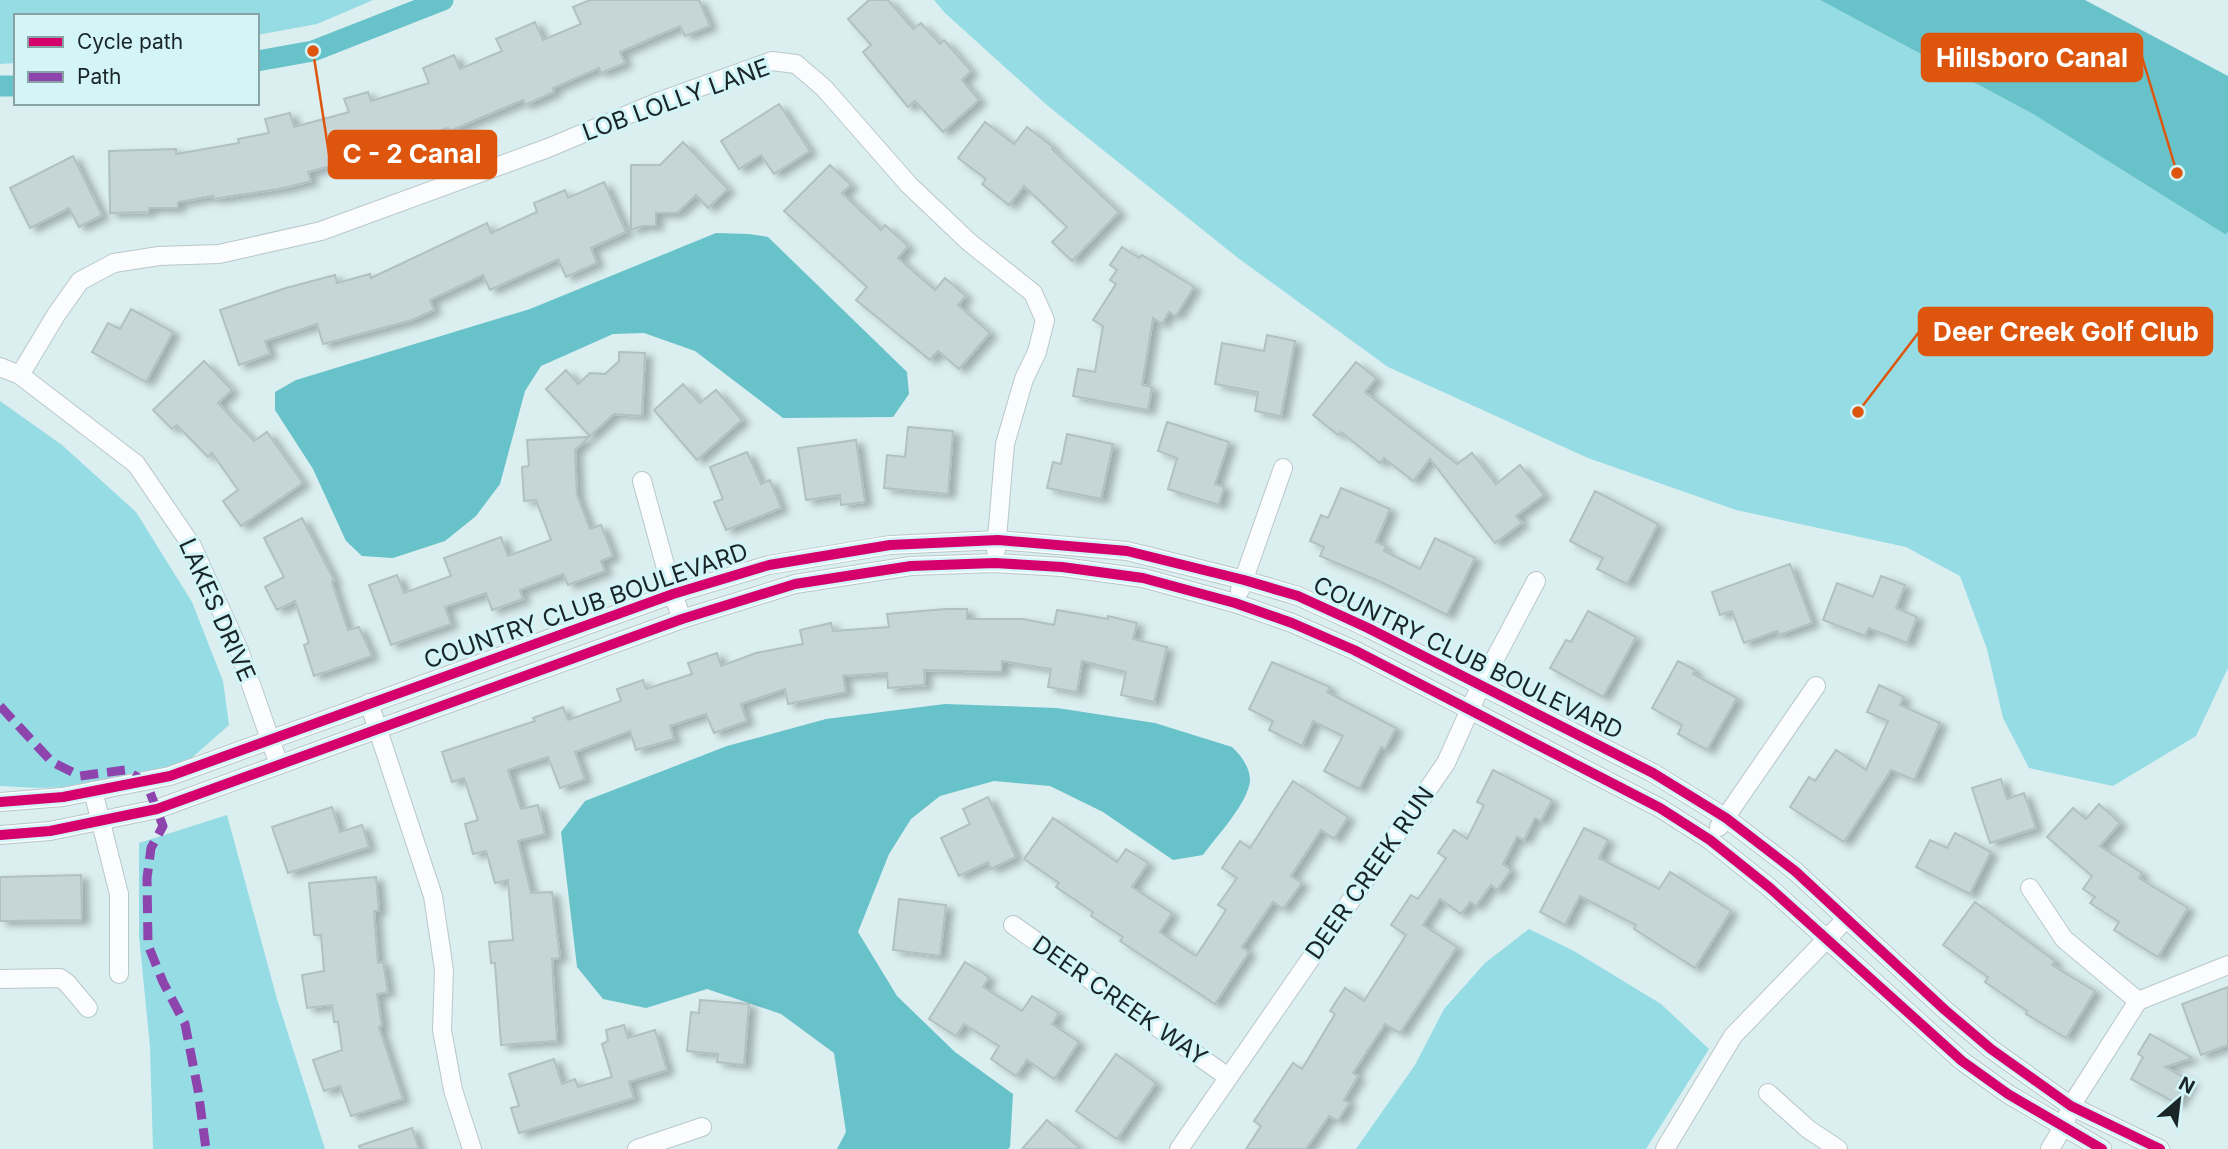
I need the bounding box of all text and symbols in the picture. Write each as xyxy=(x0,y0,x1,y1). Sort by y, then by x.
legend xyxy=(14,14,259,105)
text: Cycle path xyxy=(77,29,183,54)
callout: Hillsboro Canal xyxy=(1922,34,2142,81)
text: Hillsboro Canal xyxy=(1936,42,2128,73)
street label: LOB LOLLY LANE xyxy=(578,52,773,147)
text: Path xyxy=(77,64,122,89)
callout: C - 2 Canal xyxy=(329,131,496,178)
text: C - 2 Canal xyxy=(343,138,481,169)
callout: Deer Creek Golf Club xyxy=(1919,308,2212,355)
text: Deer Creek Golf Club xyxy=(1933,316,2199,347)
street label: LAKES DRIVE xyxy=(173,534,262,686)
street label: COUNTRY CLUB BOULEVARD xyxy=(420,536,752,675)
street label: COUNTRY CLUB BOULEVARD xyxy=(1309,570,1628,745)
street label: DEER CREEK RUN xyxy=(1299,781,1440,965)
street label: DEER CREEK WAY xyxy=(1027,930,1213,1072)
north arrow xyxy=(2144,1065,2214,1135)
text: N xyxy=(2175,1072,2199,1099)

